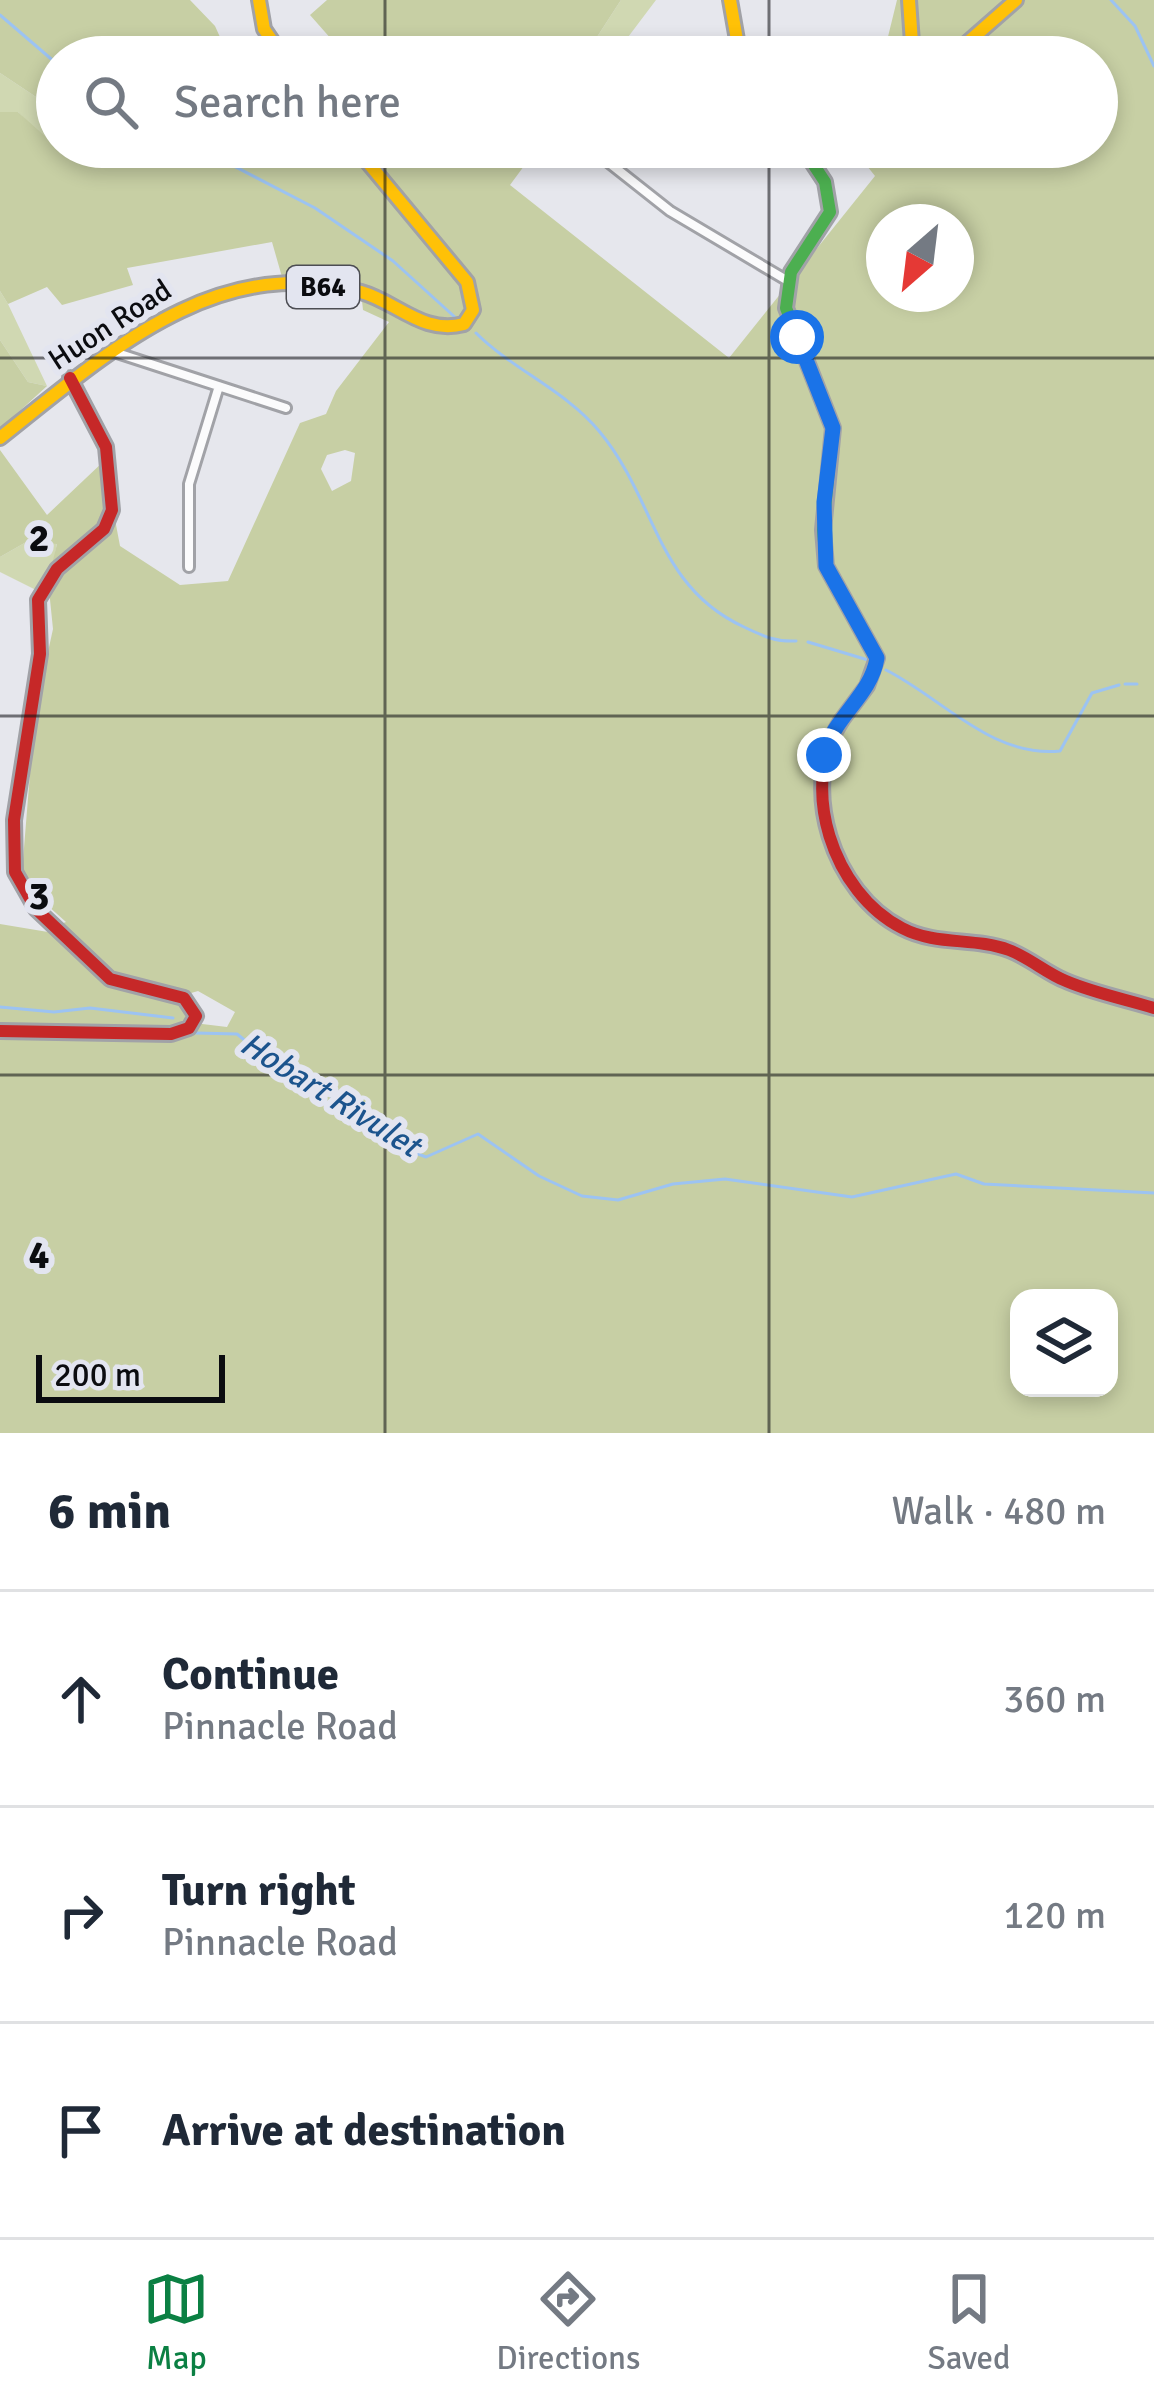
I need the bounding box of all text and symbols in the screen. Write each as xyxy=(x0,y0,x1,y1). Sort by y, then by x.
search box xyxy=(36,36,1118,168)
icon: search xyxy=(78,69,144,135)
text: Search here xyxy=(174,75,401,130)
north arrow xyxy=(866,204,974,312)
road number: B64 xyxy=(287,266,359,308)
street label: Huon Road xyxy=(41,272,179,378)
route start xyxy=(770,310,824,364)
text: 2 xyxy=(28,514,50,562)
route end xyxy=(797,728,851,782)
text: 3 xyxy=(28,872,50,920)
water label: Hobart Rivulet xyxy=(233,1024,430,1168)
text: 4 xyxy=(28,1231,50,1279)
map controls xyxy=(1010,1289,1118,1397)
button: layers xyxy=(1010,1289,1118,1397)
scale bar xyxy=(36,1349,225,1402)
text: 200 m xyxy=(54,1355,141,1396)
text: 6 min xyxy=(48,1480,171,1543)
text: Walk · 480 m xyxy=(892,1487,1106,1535)
text: Continue xyxy=(162,1647,339,1702)
icon: ahead xyxy=(48,1666,114,1732)
text: 360 m xyxy=(1003,1675,1106,1723)
text: Pinnacle Road xyxy=(162,1702,398,1750)
text: Turn right xyxy=(162,1863,356,1918)
icon: right xyxy=(48,1882,114,1948)
text: 120 m xyxy=(1003,1891,1106,1939)
text: Pinnacle Road xyxy=(162,1918,398,1966)
icon: arrive xyxy=(48,2098,114,2164)
text: Arrive at destination xyxy=(162,2103,566,2158)
tab: Map xyxy=(143,2266,209,2379)
tab: Directions xyxy=(496,2266,641,2379)
tab: Saved xyxy=(927,2266,1011,2379)

